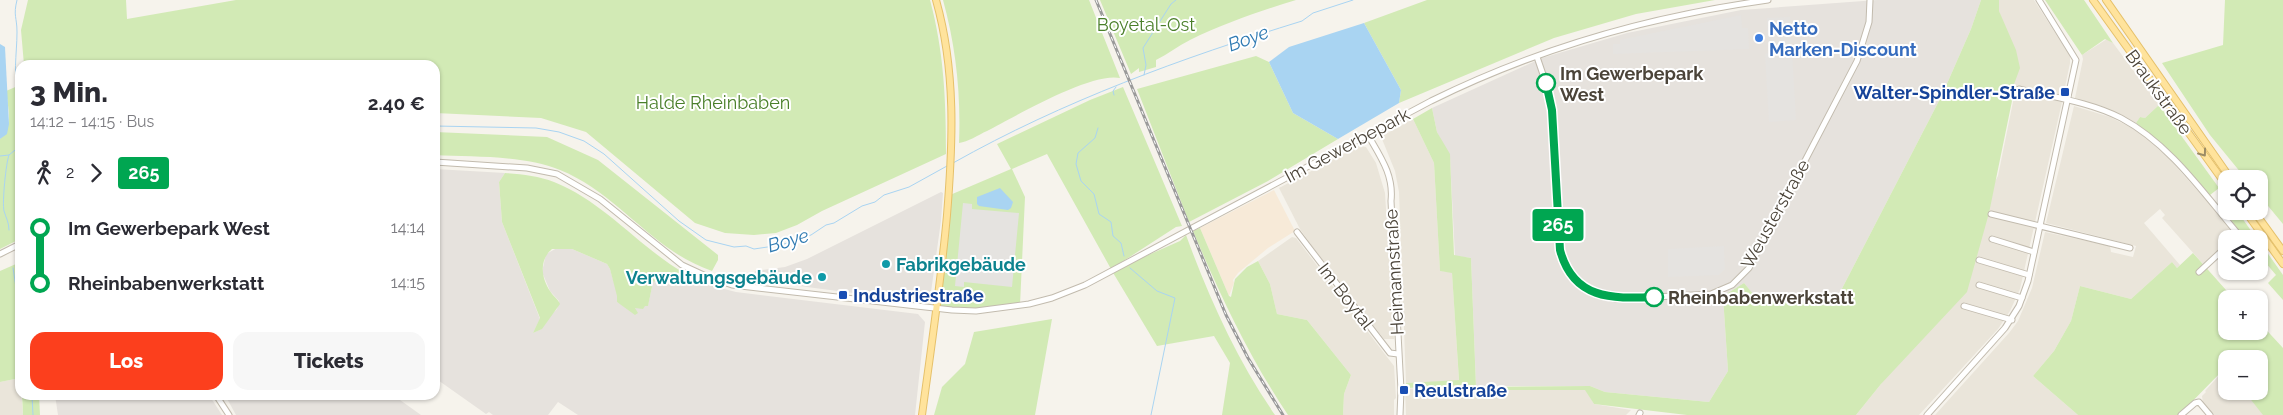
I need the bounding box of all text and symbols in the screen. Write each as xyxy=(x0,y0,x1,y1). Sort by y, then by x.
park label: Boyetal-Ost xyxy=(1097,14,1195,35)
place label: Netto Marken-Discount xyxy=(1769,18,1917,60)
water label: Boye xyxy=(1224,20,1272,56)
marker: Netto Marken-Discount xyxy=(1753,32,1765,44)
street label: Braukstraße xyxy=(2121,46,2197,139)
place label: Im Gewerbepark West xyxy=(1560,63,1704,105)
marker: Im Gewerbepark West xyxy=(1536,73,1556,93)
text: 3 Min. xyxy=(30,76,108,109)
place label: Walter-Spindler-Straße xyxy=(1854,82,2055,103)
marker: Walter-Spindler-Straße xyxy=(2059,86,2071,98)
text: 2.40 € xyxy=(368,92,425,114)
park label: Halde Rheinbaben xyxy=(636,92,790,113)
street label: Im Gewerbepark xyxy=(1281,103,1413,187)
text: 14:12 – 14:15 · Bus xyxy=(30,112,154,131)
one-way arrow xyxy=(2197,147,2206,157)
street label: Weusterstraße xyxy=(1736,155,1814,272)
icon: walk xyxy=(30,159,58,187)
icon: forward xyxy=(82,159,110,187)
text: 265 xyxy=(128,162,159,183)
text: 2 xyxy=(66,163,74,182)
map controls xyxy=(2218,170,2268,400)
button: locate xyxy=(2218,170,2268,220)
street label: Heimannstraße xyxy=(1380,208,1408,336)
line badge: 265 xyxy=(1529,209,1587,241)
text: 265 xyxy=(1542,214,1574,235)
text: Im Gewerbepark West xyxy=(68,217,270,239)
text: 14:14 xyxy=(391,218,425,237)
water label: Boye xyxy=(765,224,811,256)
button: layers xyxy=(2218,230,2268,280)
place label: Fabrikgebäude xyxy=(896,254,1026,275)
marker: Fabrikgebäude xyxy=(880,258,892,270)
street label: Im Boytal xyxy=(1314,259,1378,333)
place label: Verwaltungsgebäude xyxy=(626,267,812,288)
marker: Verwaltungsgebäude xyxy=(816,271,828,283)
text: Rheinbabenwerkstatt xyxy=(68,272,264,294)
text: 14:15 xyxy=(391,273,425,292)
place label: Industriestraße xyxy=(853,285,984,306)
marker: Rheinbabenwerkstatt xyxy=(1644,287,1664,307)
place label: Rheinbabenwerkstatt xyxy=(1668,287,1854,308)
marker: Industriestraße xyxy=(837,289,849,301)
button: + xyxy=(2218,290,2268,340)
button: Los xyxy=(30,332,223,390)
button: Tickets xyxy=(233,332,425,390)
button: − xyxy=(2218,350,2268,400)
place label: Reulstraße xyxy=(1414,380,1507,401)
marker: Reulstraße xyxy=(1398,384,1410,396)

